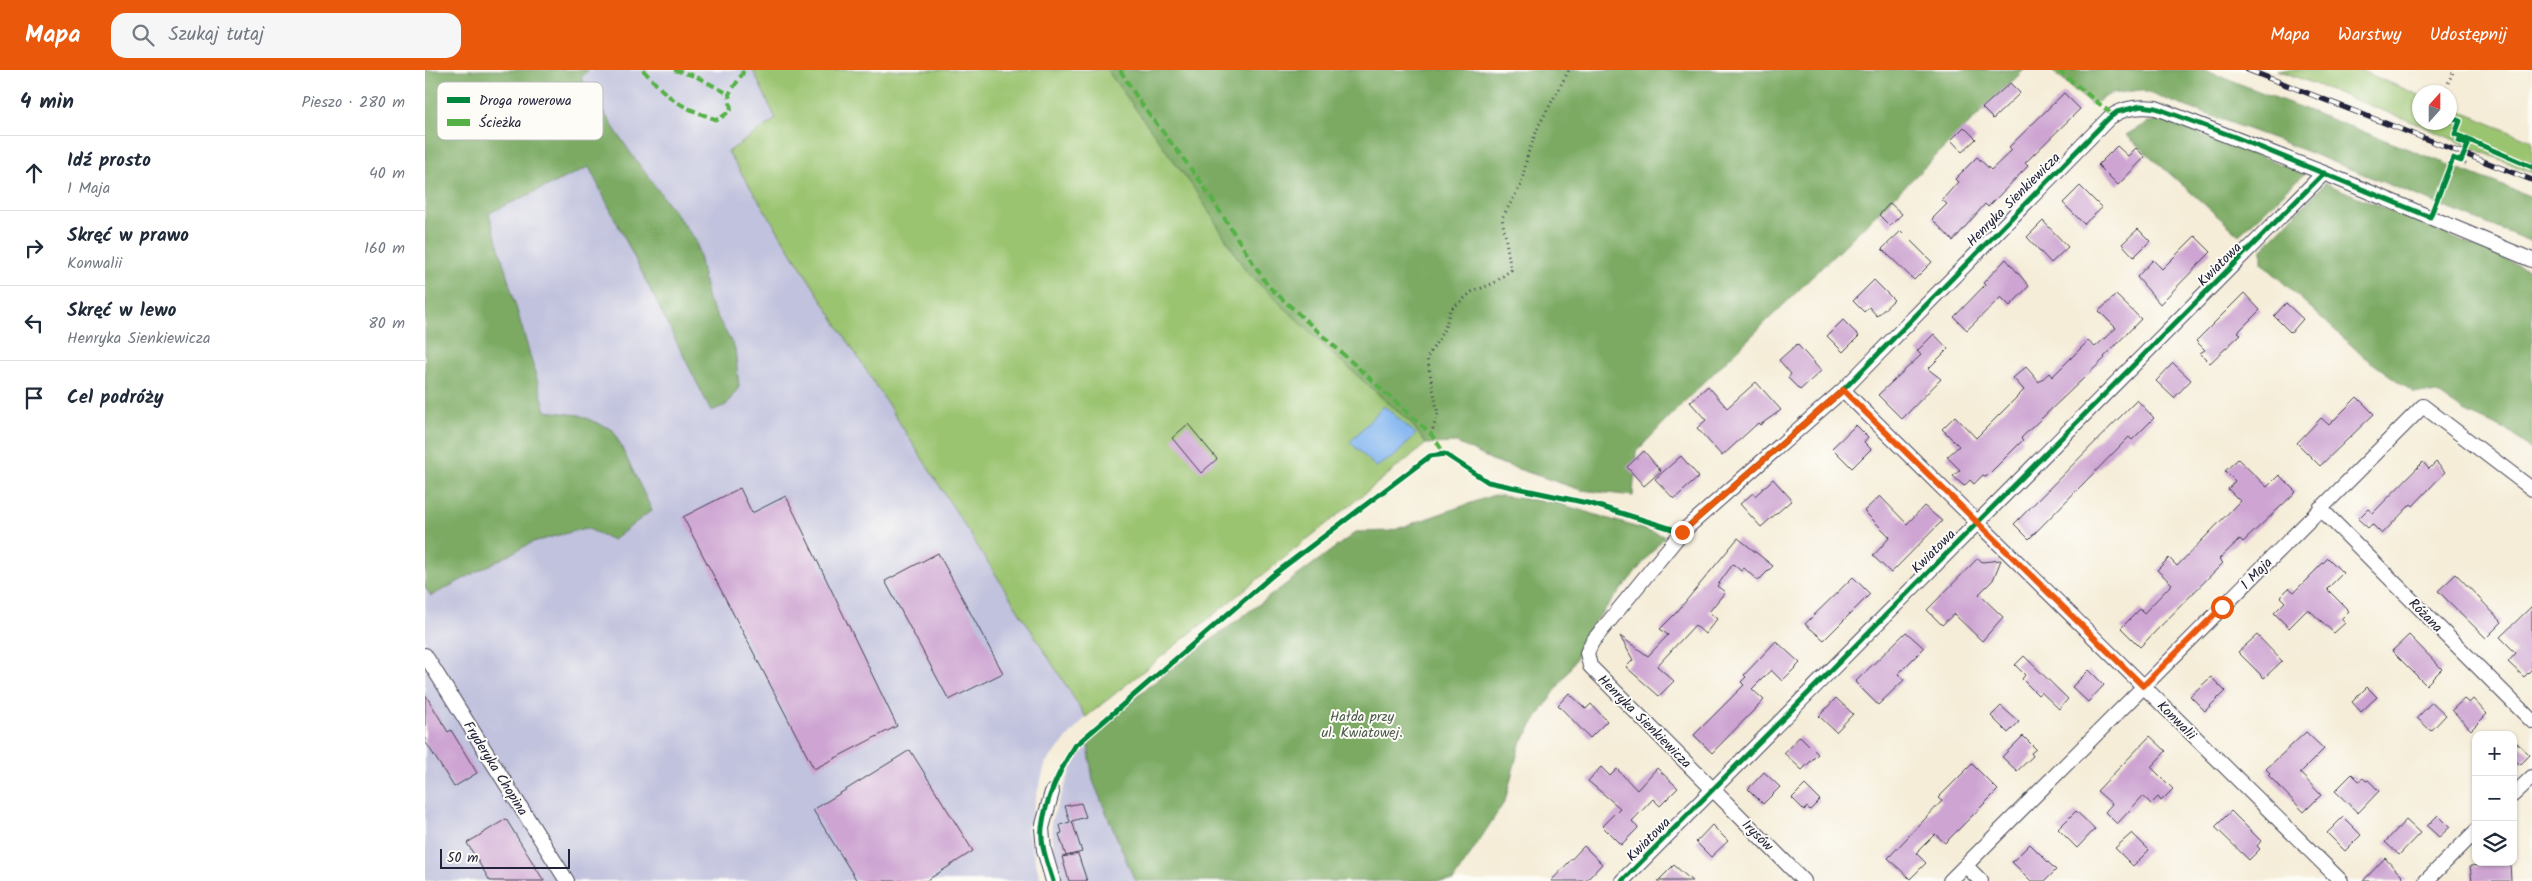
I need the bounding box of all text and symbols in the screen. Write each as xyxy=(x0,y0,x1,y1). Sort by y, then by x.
search box xyxy=(111,13,461,58)
text: Mapa xyxy=(25,16,81,55)
text: Szukaj tutaj xyxy=(169,20,264,50)
icon: search xyxy=(129,21,157,49)
text: Mapa xyxy=(2270,21,2310,50)
text: Warstwy xyxy=(2338,21,2402,50)
text: Udostępnij xyxy=(2430,21,2507,50)
legend xyxy=(437,82,603,140)
north arrow xyxy=(2412,85,2457,130)
text: 4 min xyxy=(20,86,74,119)
text: Pieszo · 280 m xyxy=(301,90,405,115)
text: Droga rowerowa xyxy=(479,90,572,112)
text: Ścieżka xyxy=(479,112,521,134)
text: Idź prosto xyxy=(67,146,151,176)
street label: Henryka Sienkiewicza xyxy=(1962,148,2066,252)
icon: ahead xyxy=(20,159,48,187)
text: 40 m xyxy=(369,161,405,186)
text: 1 Maja xyxy=(67,176,110,201)
text: Skręć w prawo xyxy=(67,221,189,251)
icon: right xyxy=(20,234,48,262)
text: 160 m xyxy=(364,236,405,261)
street label: Kwiatowa xyxy=(2192,237,2247,292)
text: Konwalii xyxy=(67,251,122,276)
text: Skręć w lewo xyxy=(67,296,176,326)
icon: left xyxy=(20,309,48,337)
text: 80 m xyxy=(368,311,405,336)
text: Henryka Sienkiewicza xyxy=(67,326,210,351)
text: Cel podróży xyxy=(67,383,164,413)
icon: arrive xyxy=(20,384,48,412)
route end xyxy=(1671,521,1694,544)
street label: Kwiatowa xyxy=(1906,524,1961,579)
street label: 1 Maja xyxy=(2236,553,2278,595)
street label: Różana xyxy=(2403,593,2448,638)
route start xyxy=(2211,596,2234,619)
street label: Henryka Sienkiewicza xyxy=(1592,670,1696,774)
street label: Konwalii xyxy=(2151,696,2202,746)
park label: Hałda przy ul. Kwiatowej. xyxy=(1321,706,1403,744)
street label: Fryderyka Chopina xyxy=(457,717,533,820)
map controls xyxy=(2472,731,2517,866)
button: + xyxy=(2472,731,2517,776)
button: − xyxy=(2472,776,2517,821)
street label: Kwiatowa xyxy=(1621,812,1676,867)
street label: Irysów xyxy=(1736,815,1779,857)
button: layers xyxy=(2472,821,2517,866)
scale bar xyxy=(440,846,570,869)
text: 50 m xyxy=(447,847,478,869)

